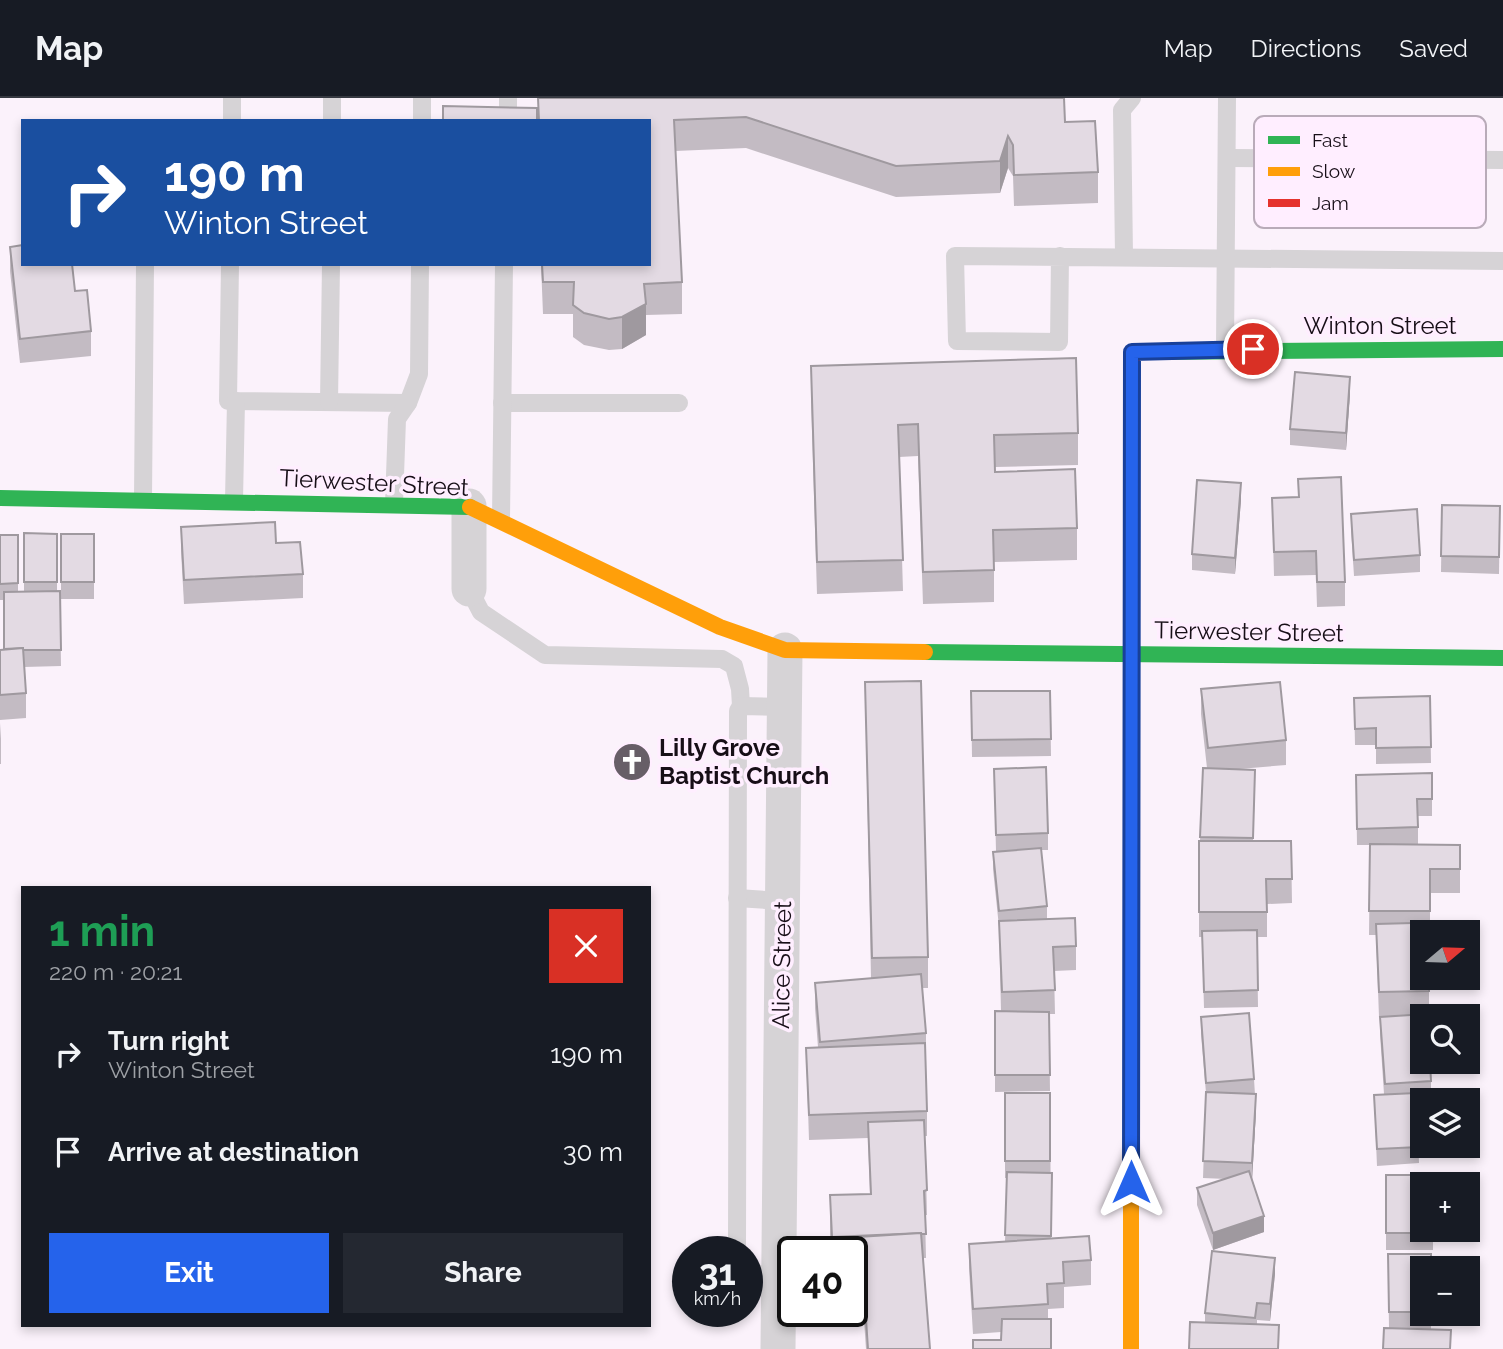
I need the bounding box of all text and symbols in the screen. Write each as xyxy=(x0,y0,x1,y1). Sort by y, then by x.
text: Map xyxy=(35,29,103,68)
text: Map xyxy=(1164,34,1213,63)
text: Directions xyxy=(1251,34,1361,63)
text: Saved xyxy=(1399,34,1468,63)
legend xyxy=(1254,116,1486,228)
text: Fast xyxy=(1312,129,1348,151)
text: 190 m xyxy=(164,145,305,202)
icon: right xyxy=(49,147,140,238)
text: Slow xyxy=(1312,160,1356,182)
text: Jam xyxy=(1312,192,1349,214)
text: Winton Street xyxy=(164,204,368,241)
street label: Winton Street xyxy=(1304,311,1456,340)
pin xyxy=(1223,319,1283,379)
icon: arrive xyxy=(1234,330,1272,368)
street label: Tierwester Street xyxy=(279,463,469,502)
street label: Tierwester Street xyxy=(1154,615,1344,648)
place label: Lilly Grove Baptist Church xyxy=(659,733,829,790)
church icon: Lilly Grove Baptist Church xyxy=(611,741,653,783)
street label: Alice Street xyxy=(766,901,797,1029)
text: 1 min xyxy=(49,907,155,956)
button: close xyxy=(549,909,623,983)
north arrow xyxy=(1410,920,1480,990)
map controls xyxy=(1410,920,1480,1326)
text: 220 m · 20:21 xyxy=(49,958,182,985)
button: search xyxy=(1410,1004,1480,1074)
text: Turn right xyxy=(108,1026,229,1056)
icon: right xyxy=(49,1035,87,1073)
text: 190 m xyxy=(550,1039,623,1069)
text: Winton Street xyxy=(108,1056,255,1083)
button: layers xyxy=(1410,1088,1480,1158)
icon: arrive xyxy=(49,1133,87,1171)
text: Arrive at destination xyxy=(108,1137,359,1167)
text: 30 m xyxy=(563,1137,623,1167)
position arrow xyxy=(1094,1145,1168,1219)
button: + xyxy=(1410,1172,1480,1242)
button: Exit xyxy=(49,1233,329,1313)
button: Share xyxy=(343,1233,623,1313)
speed limit sign: 40 xyxy=(777,1236,868,1327)
text: 31 xyxy=(699,1252,736,1293)
button: − xyxy=(1410,1256,1480,1326)
text: km/h xyxy=(694,1288,741,1309)

